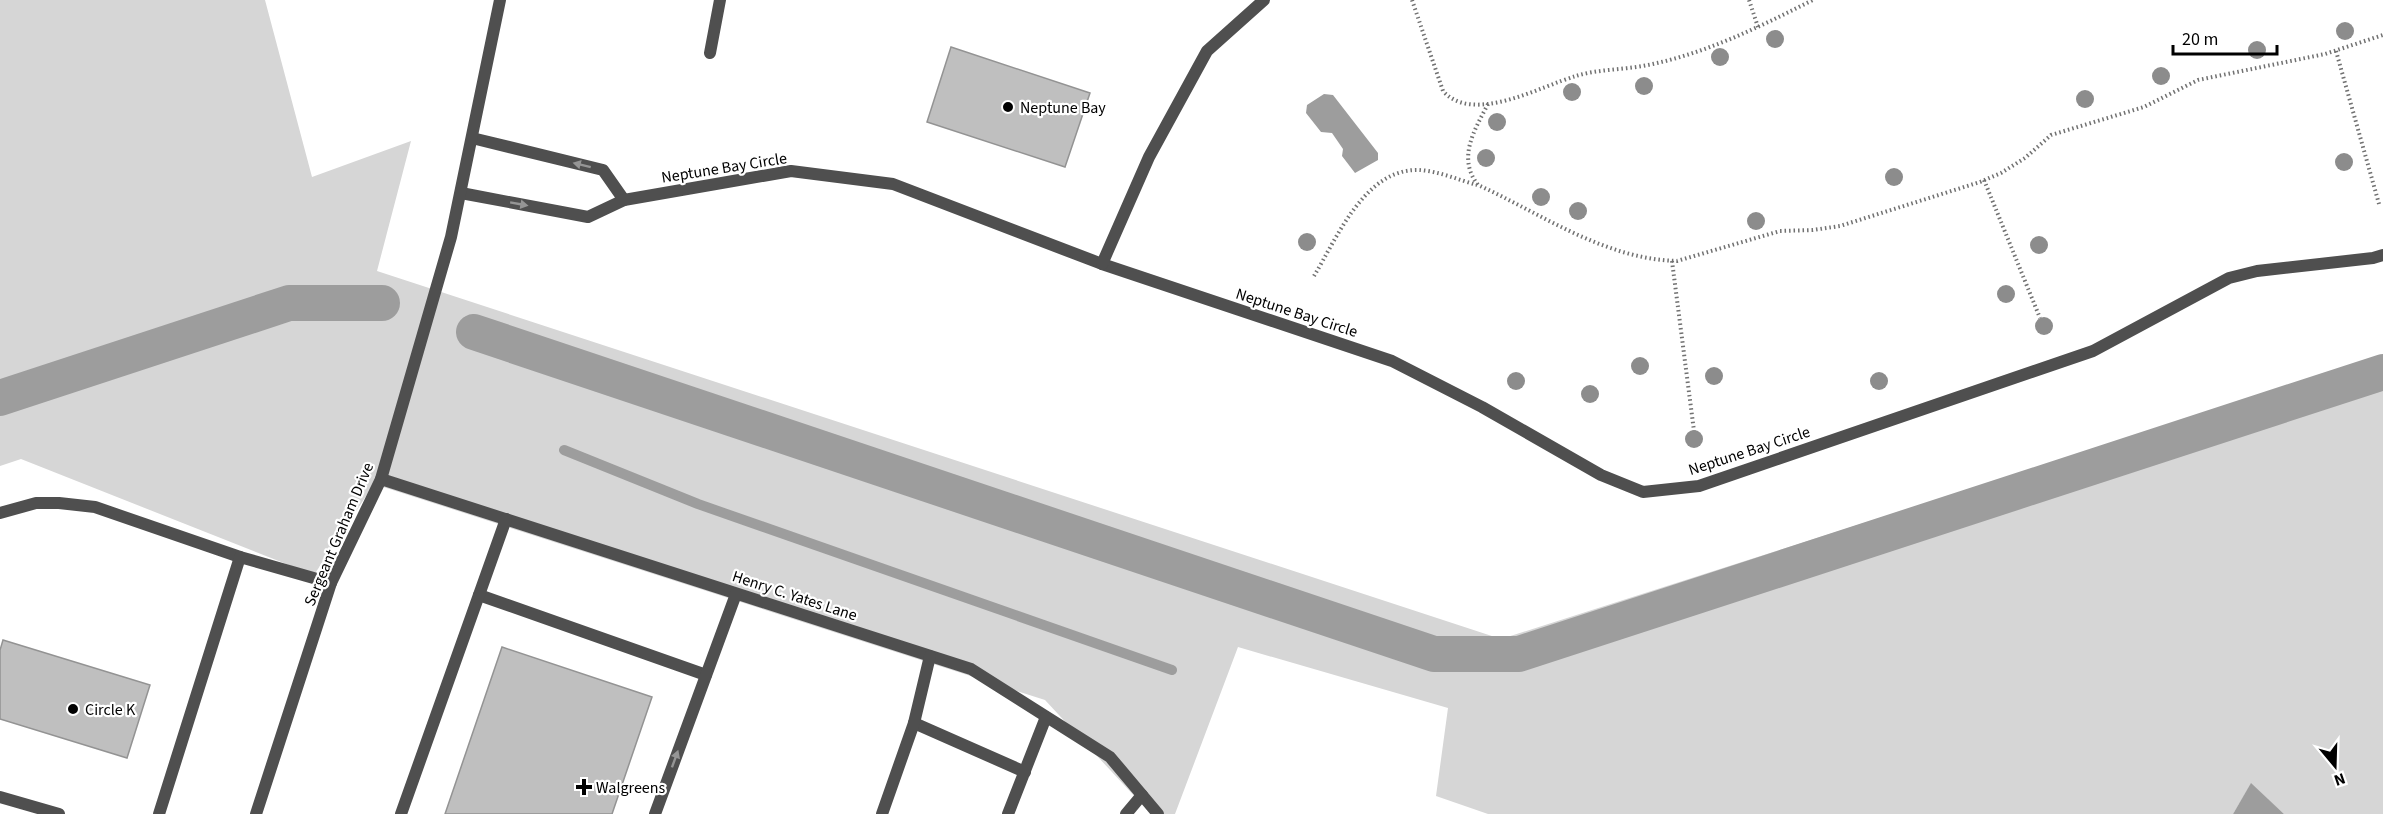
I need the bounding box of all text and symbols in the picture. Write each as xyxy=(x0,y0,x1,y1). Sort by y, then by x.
scale bar xyxy=(2173,18,2276,56)
text: 20 m xyxy=(2182,27,2218,52)
place label: Neptune Bay xyxy=(1020,97,1106,119)
marker: Neptune Bay xyxy=(1001,100,1015,114)
street label: Neptune Bay Circle xyxy=(660,147,789,189)
one-way arrow xyxy=(573,160,591,170)
one-way arrow xyxy=(509,200,528,209)
street label: Neptune Bay Circle xyxy=(1233,283,1360,343)
street label: Neptune Bay Circle xyxy=(1686,421,1813,481)
street label: Sergeant Graham Drive xyxy=(299,459,379,610)
street label: Henry C. Yates Lane xyxy=(729,565,860,627)
place label: Circle K xyxy=(85,699,136,721)
marker: Circle K xyxy=(66,702,80,716)
north arrow xyxy=(2305,736,2365,796)
one-way arrow xyxy=(671,750,681,768)
text: N xyxy=(2331,767,2348,791)
place label: Walgreens xyxy=(596,777,666,799)
marker: Walgreens xyxy=(577,780,591,794)

